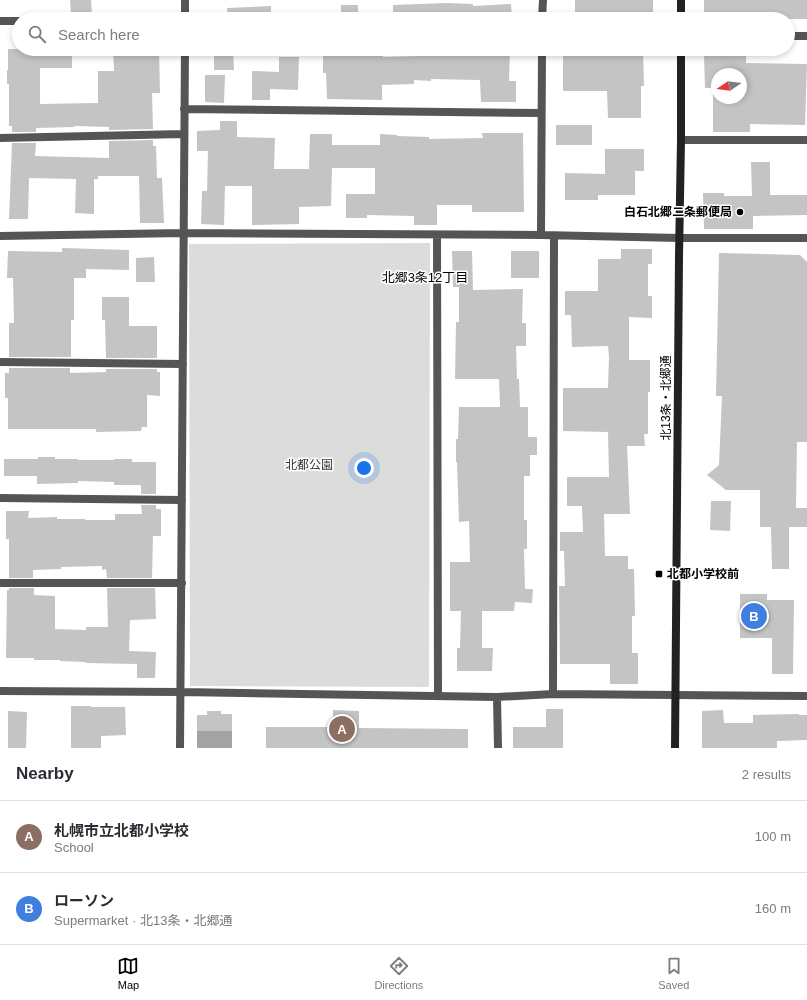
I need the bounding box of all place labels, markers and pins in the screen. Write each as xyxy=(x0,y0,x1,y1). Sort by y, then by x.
place label: 白石北郷二条郵便局 xyxy=(624,205,732,219)
marker: 白石北郷二条郵便局 xyxy=(735,207,745,217)
place label: 北都小学校前 xyxy=(667,567,739,581)
marker: 北都小学校前 xyxy=(654,569,664,579)
pin: B xyxy=(741,601,767,631)
pin: A xyxy=(329,714,355,744)

